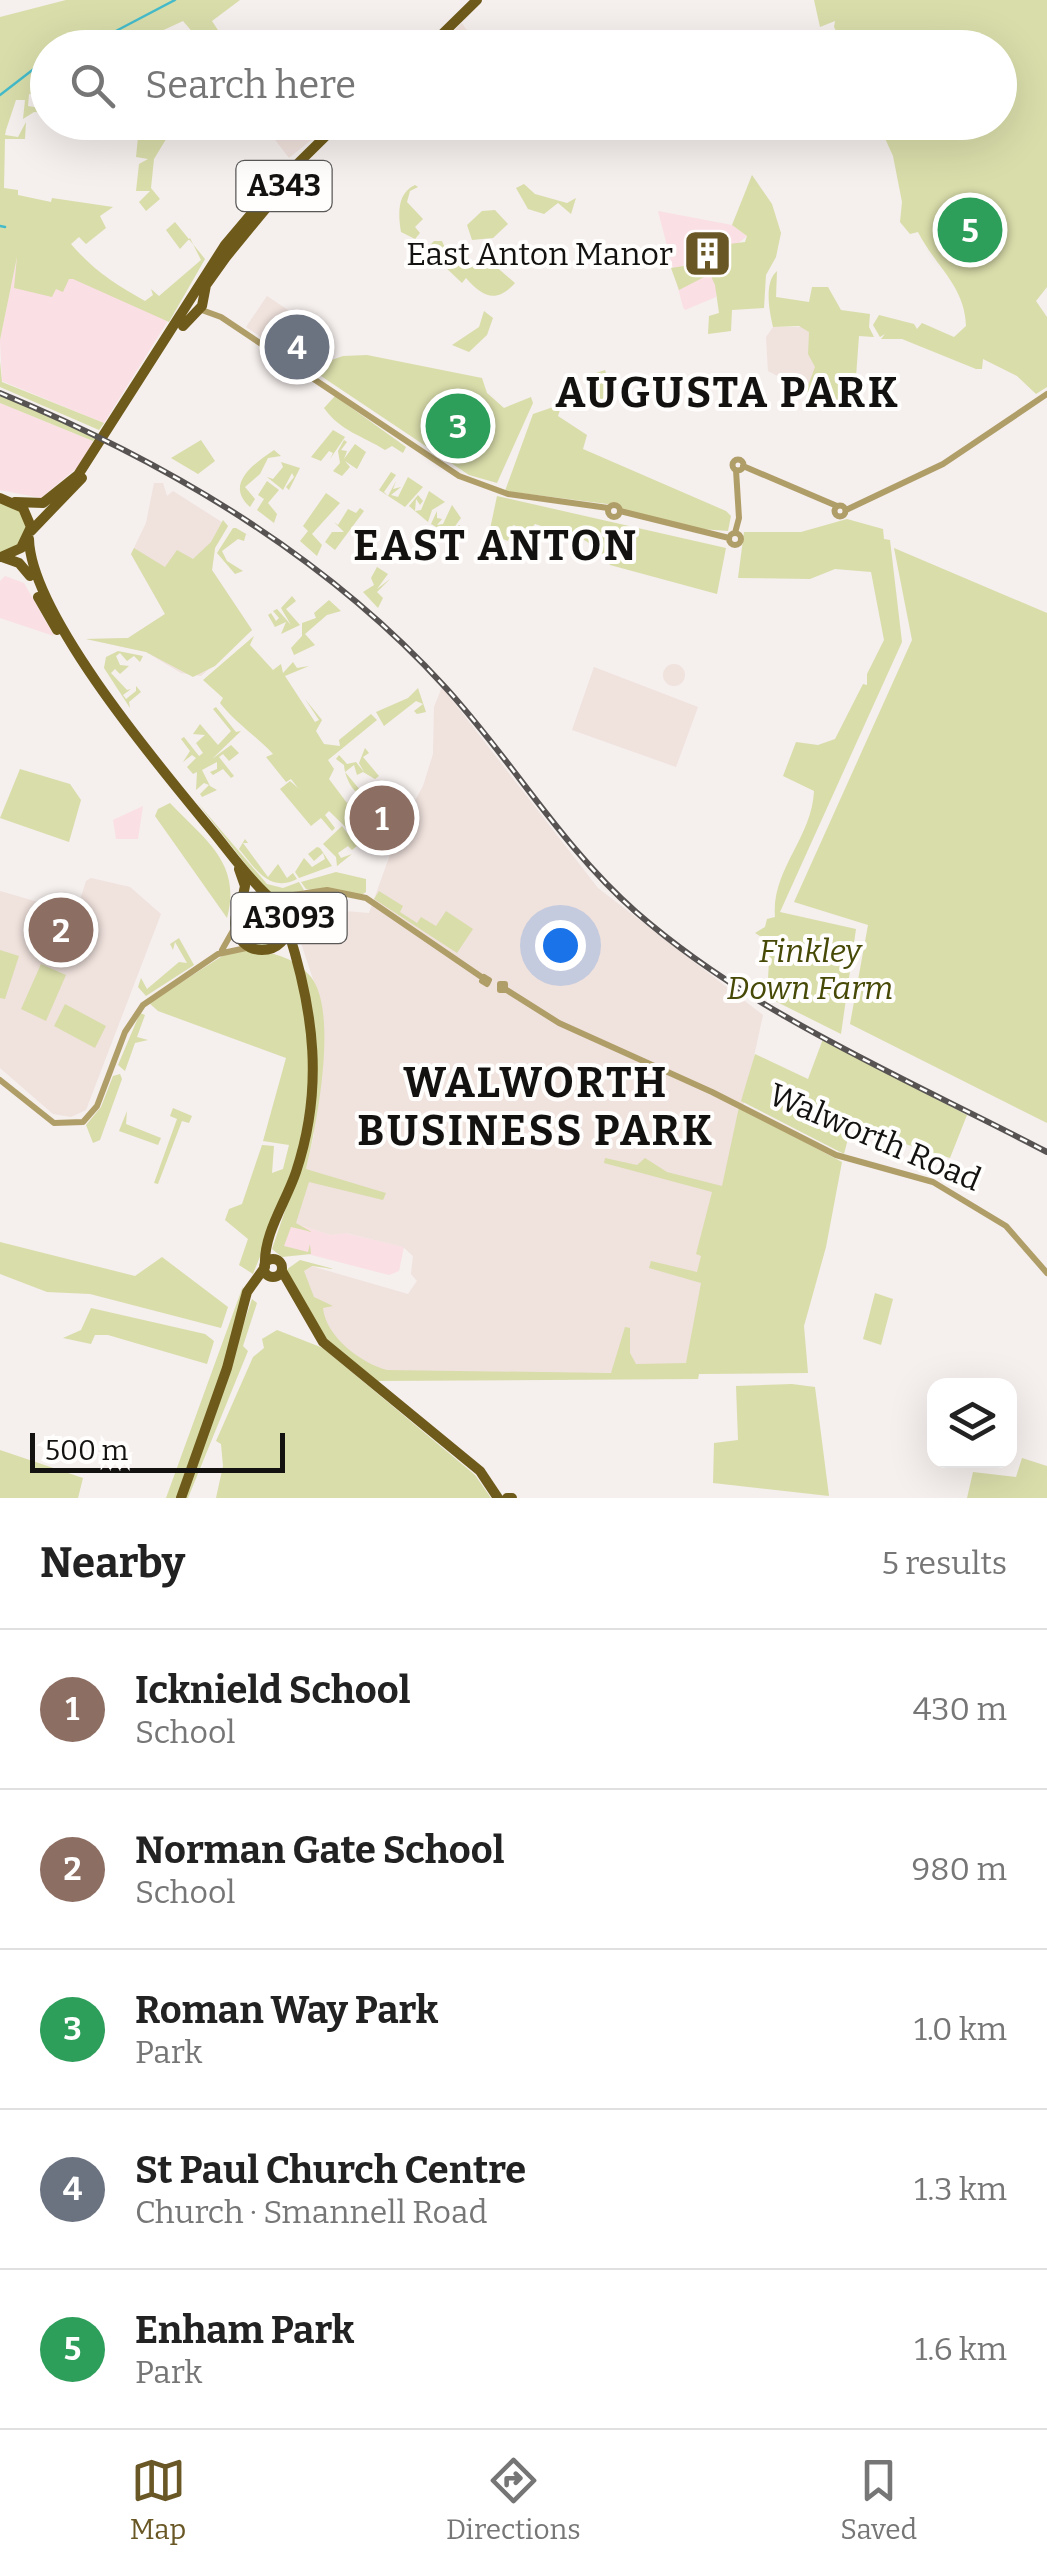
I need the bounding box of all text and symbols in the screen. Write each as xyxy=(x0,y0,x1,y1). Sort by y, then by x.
search box xyxy=(30,30,1017,140)
icon: search xyxy=(65,58,120,113)
text: Search here xyxy=(145,62,356,108)
road number: A343 xyxy=(236,161,332,211)
pin: 5 xyxy=(938,192,1002,268)
building icon: East Anton Manor xyxy=(682,228,734,280)
place label: East Anton Manor xyxy=(406,235,673,273)
pin: 4 xyxy=(264,310,330,384)
district label: AUGUSTA PARK xyxy=(556,368,900,418)
pin: 3 xyxy=(426,388,490,464)
district label: EAST ANTON xyxy=(353,521,639,571)
pin: 1 xyxy=(350,780,414,856)
pin: 2 xyxy=(28,892,94,968)
road number: A3093 xyxy=(232,893,346,943)
your location xyxy=(535,920,586,971)
park label: Finkley Down Farm xyxy=(727,932,893,1007)
district label: WALWORTH BUSINESS PARK xyxy=(357,1058,715,1156)
street label: Walworth Road xyxy=(763,1075,987,1199)
map controls xyxy=(927,1378,1017,1468)
button: layers xyxy=(927,1378,1017,1468)
scale bar xyxy=(30,1428,285,1472)
text: 500 m xyxy=(45,1434,128,1467)
text: Nearby xyxy=(40,1538,185,1588)
text: 5 results xyxy=(882,1544,1007,1582)
text: Icknield School xyxy=(135,1667,410,1713)
text: 1 xyxy=(66,1690,79,1728)
text: 430 m xyxy=(913,1690,1007,1728)
text: School xyxy=(135,1713,236,1751)
text: Norman Gate School xyxy=(135,1827,504,1873)
text: 2 xyxy=(63,1850,82,1888)
text: 980 m xyxy=(912,1850,1007,1888)
text: School xyxy=(135,1873,236,1911)
text: Roman Way Park xyxy=(135,1987,438,2033)
text: 3 xyxy=(63,2010,82,2048)
text: 1.0 km xyxy=(914,2010,1007,2048)
text: Park xyxy=(135,2033,202,2071)
text: St Paul Church Centre xyxy=(135,2147,526,2193)
text: 4 xyxy=(63,2170,82,2208)
text: 1.3 km xyxy=(914,2170,1007,2208)
text: Church · Smannell Road xyxy=(135,2193,487,2231)
text: Enham Park xyxy=(135,2307,354,2353)
text: 5 xyxy=(64,2330,81,2368)
text: 1.6 km xyxy=(915,2330,1007,2368)
text: Park xyxy=(135,2353,202,2391)
tab: Map xyxy=(130,2453,186,2546)
tab: Directions xyxy=(446,2453,581,2546)
tab: Saved xyxy=(840,2453,917,2546)

